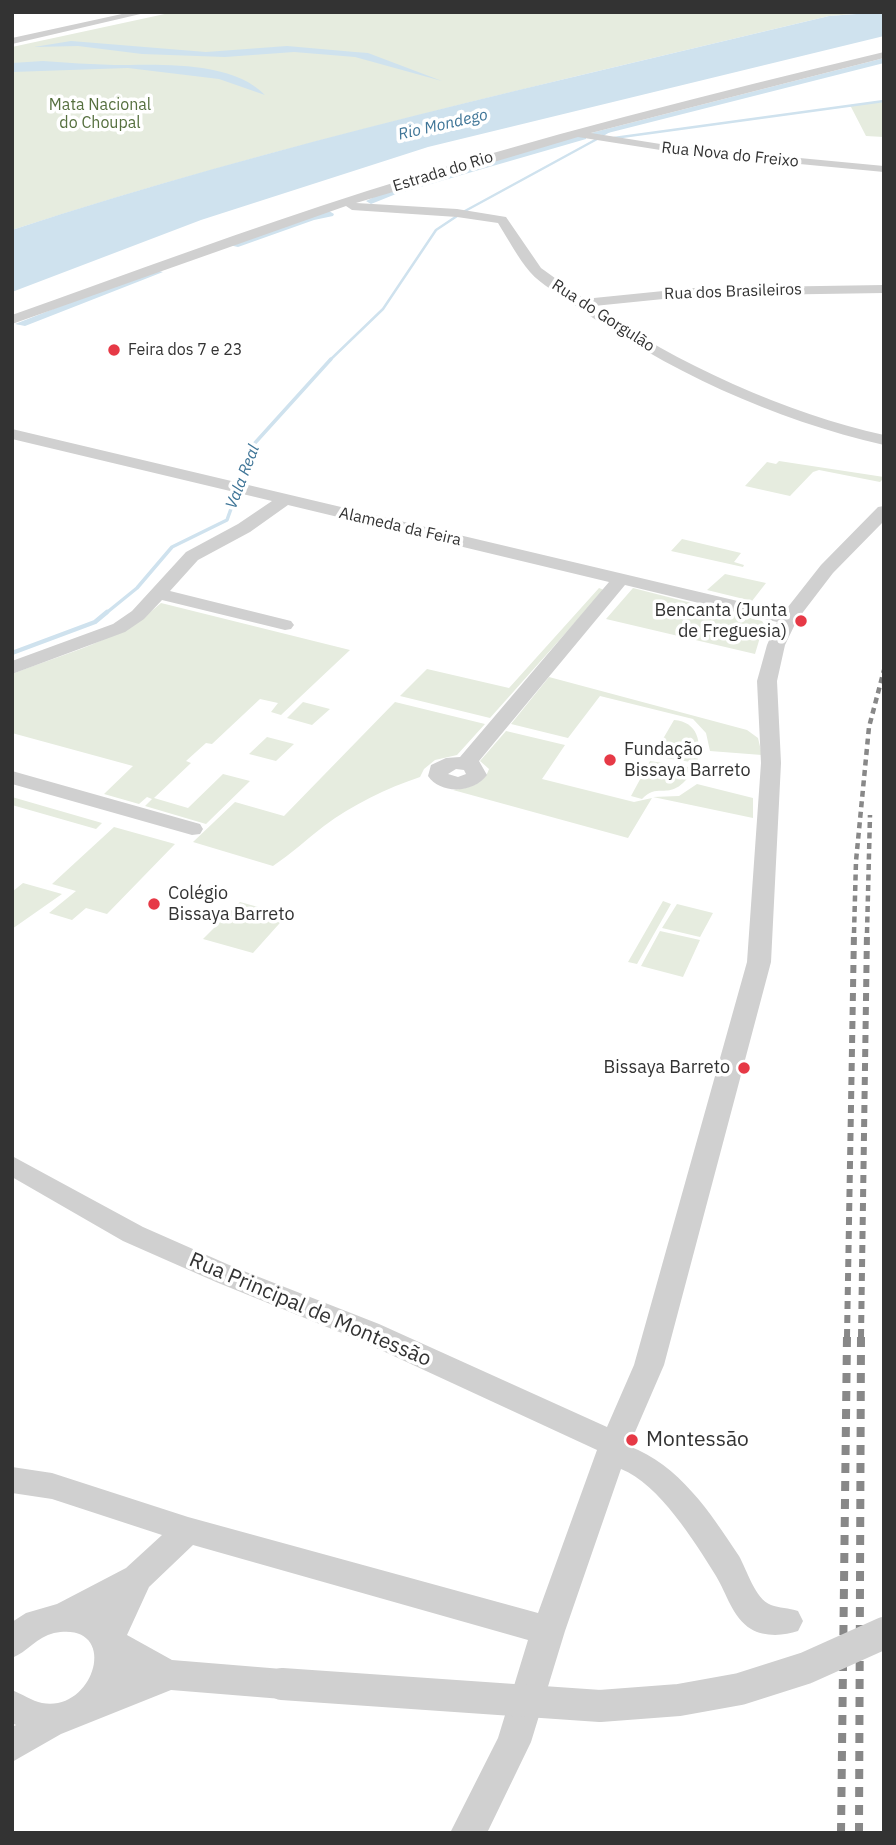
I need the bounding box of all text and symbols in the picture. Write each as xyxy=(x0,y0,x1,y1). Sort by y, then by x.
park label: Mata Nacional do Choupal xyxy=(49,95,151,133)
water label: Rio Mondego xyxy=(396,105,490,145)
street label: Rua Nova do Freixo xyxy=(660,138,800,172)
street label: Estrada do Rio xyxy=(391,148,495,196)
street label: Rua do Gorgulão xyxy=(548,276,658,356)
street label: Rua dos Brasileiros xyxy=(664,280,802,304)
place label: Feira dos 7 e 23 xyxy=(128,340,242,360)
marker: Feira dos 7 e 23 xyxy=(106,342,122,358)
water label: Vala Real xyxy=(222,442,264,512)
street label: Alameda da Feira xyxy=(337,504,463,550)
place label: Bencanta (Junta de Freguesia) xyxy=(654,600,787,642)
marker: Bencanta (Junta de Freguesia) xyxy=(793,613,809,629)
place label: Fundação Bissaya Barreto xyxy=(624,739,750,782)
marker: Fundação Bissaya Barreto xyxy=(602,752,618,768)
place label: Colégio Bissaya Barreto xyxy=(168,883,294,926)
marker: Colégio Bissaya Barreto xyxy=(146,896,162,912)
place label: Bissaya Barreto xyxy=(604,1057,730,1079)
marker: Bissaya Barreto xyxy=(736,1060,752,1076)
street label: Rua Principal de Montessão xyxy=(185,1248,435,1372)
place label: Montessão xyxy=(646,1427,749,1453)
marker: Montessão xyxy=(624,1432,640,1448)

